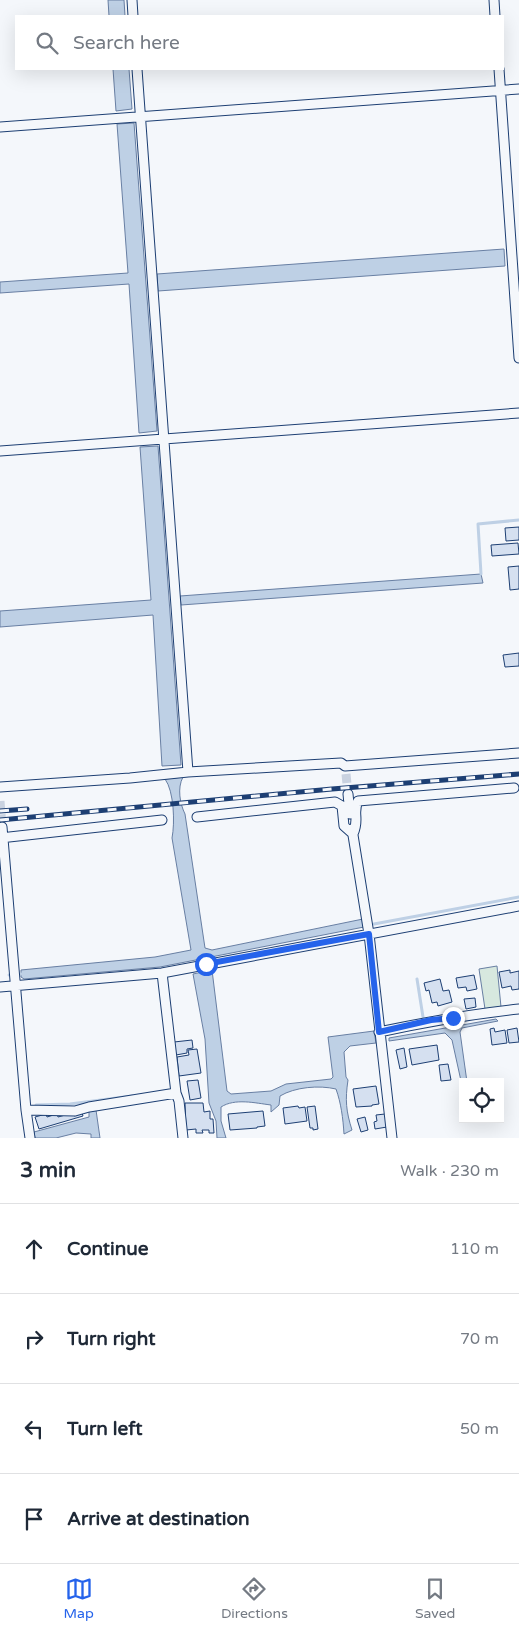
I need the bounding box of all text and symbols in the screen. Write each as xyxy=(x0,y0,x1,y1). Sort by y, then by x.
search box xyxy=(15,15,504,70)
icon: search xyxy=(33,29,61,57)
text: Search here xyxy=(73,32,180,54)
route start xyxy=(195,953,218,976)
route end xyxy=(442,1007,465,1030)
map controls xyxy=(459,1078,504,1123)
button: locate xyxy=(459,1078,504,1123)
text: 3 min xyxy=(20,1158,76,1183)
text: Walk · 230 m xyxy=(400,1161,499,1181)
icon: ahead xyxy=(20,1235,48,1263)
text: Continue xyxy=(67,1238,149,1260)
text: 110 m xyxy=(450,1239,499,1259)
icon: right xyxy=(20,1325,48,1353)
text: Turn right xyxy=(67,1328,155,1350)
text: 70 m xyxy=(460,1329,499,1349)
icon: left xyxy=(20,1415,48,1443)
text: Turn left xyxy=(67,1418,143,1440)
text: 50 m xyxy=(460,1419,499,1439)
icon: arrive xyxy=(20,1505,48,1533)
text: Arrive at destination xyxy=(67,1508,250,1530)
tab: Map xyxy=(64,1575,94,1622)
tab: Directions xyxy=(221,1575,288,1622)
tab: Saved xyxy=(415,1575,455,1622)

